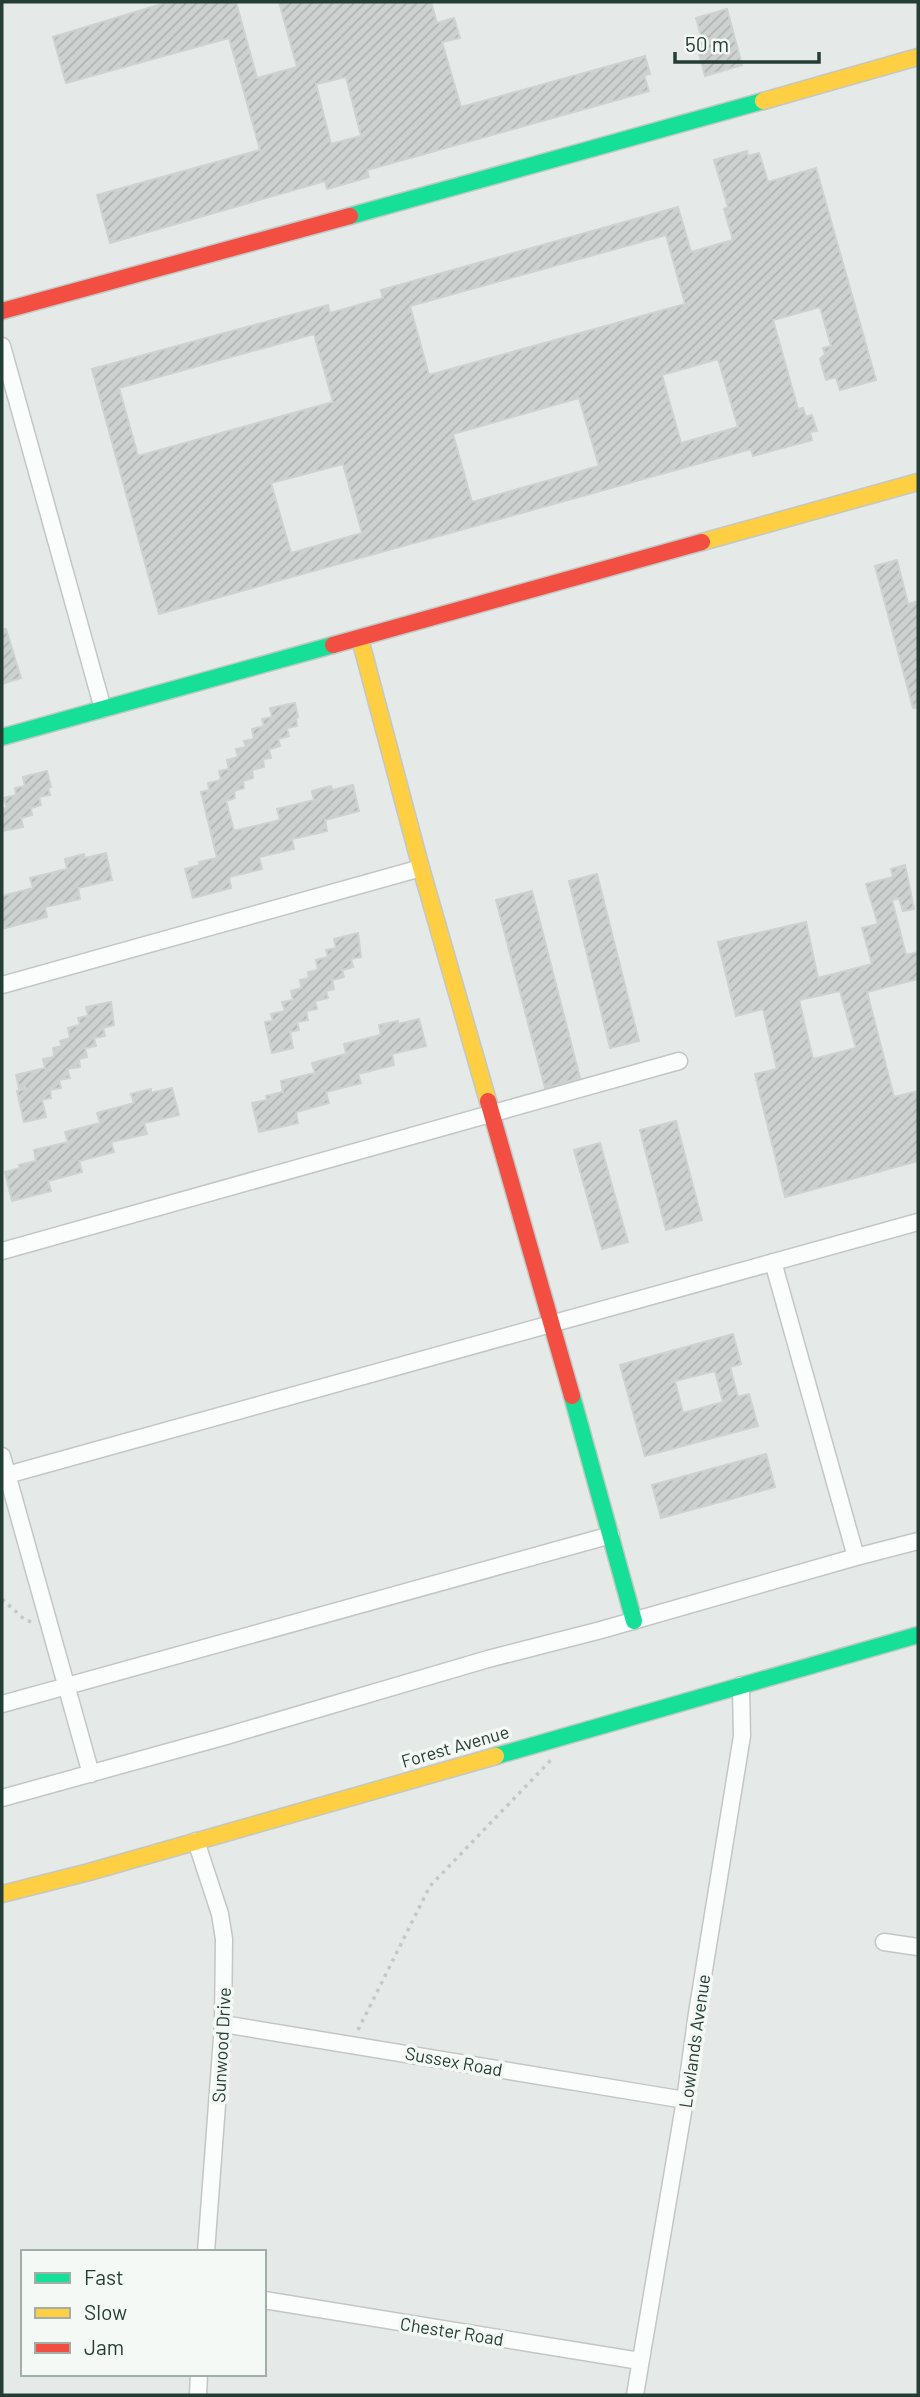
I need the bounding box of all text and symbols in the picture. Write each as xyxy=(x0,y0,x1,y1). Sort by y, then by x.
scale bar xyxy=(675,21,818,65)
text: 50 m xyxy=(685,31,729,56)
street label: Forest Avenue xyxy=(399,1720,511,1772)
street label: Lowlands Avenue xyxy=(674,1973,714,2109)
street label: Sunwood Drive xyxy=(207,1987,235,2103)
street label: Sussex Road xyxy=(404,2042,504,2080)
legend xyxy=(21,2250,266,2376)
text: Fast xyxy=(84,2264,124,2289)
text: Slow xyxy=(84,2299,127,2324)
street label: Chester Road xyxy=(399,2312,505,2350)
text: Jam xyxy=(84,2334,124,2359)

